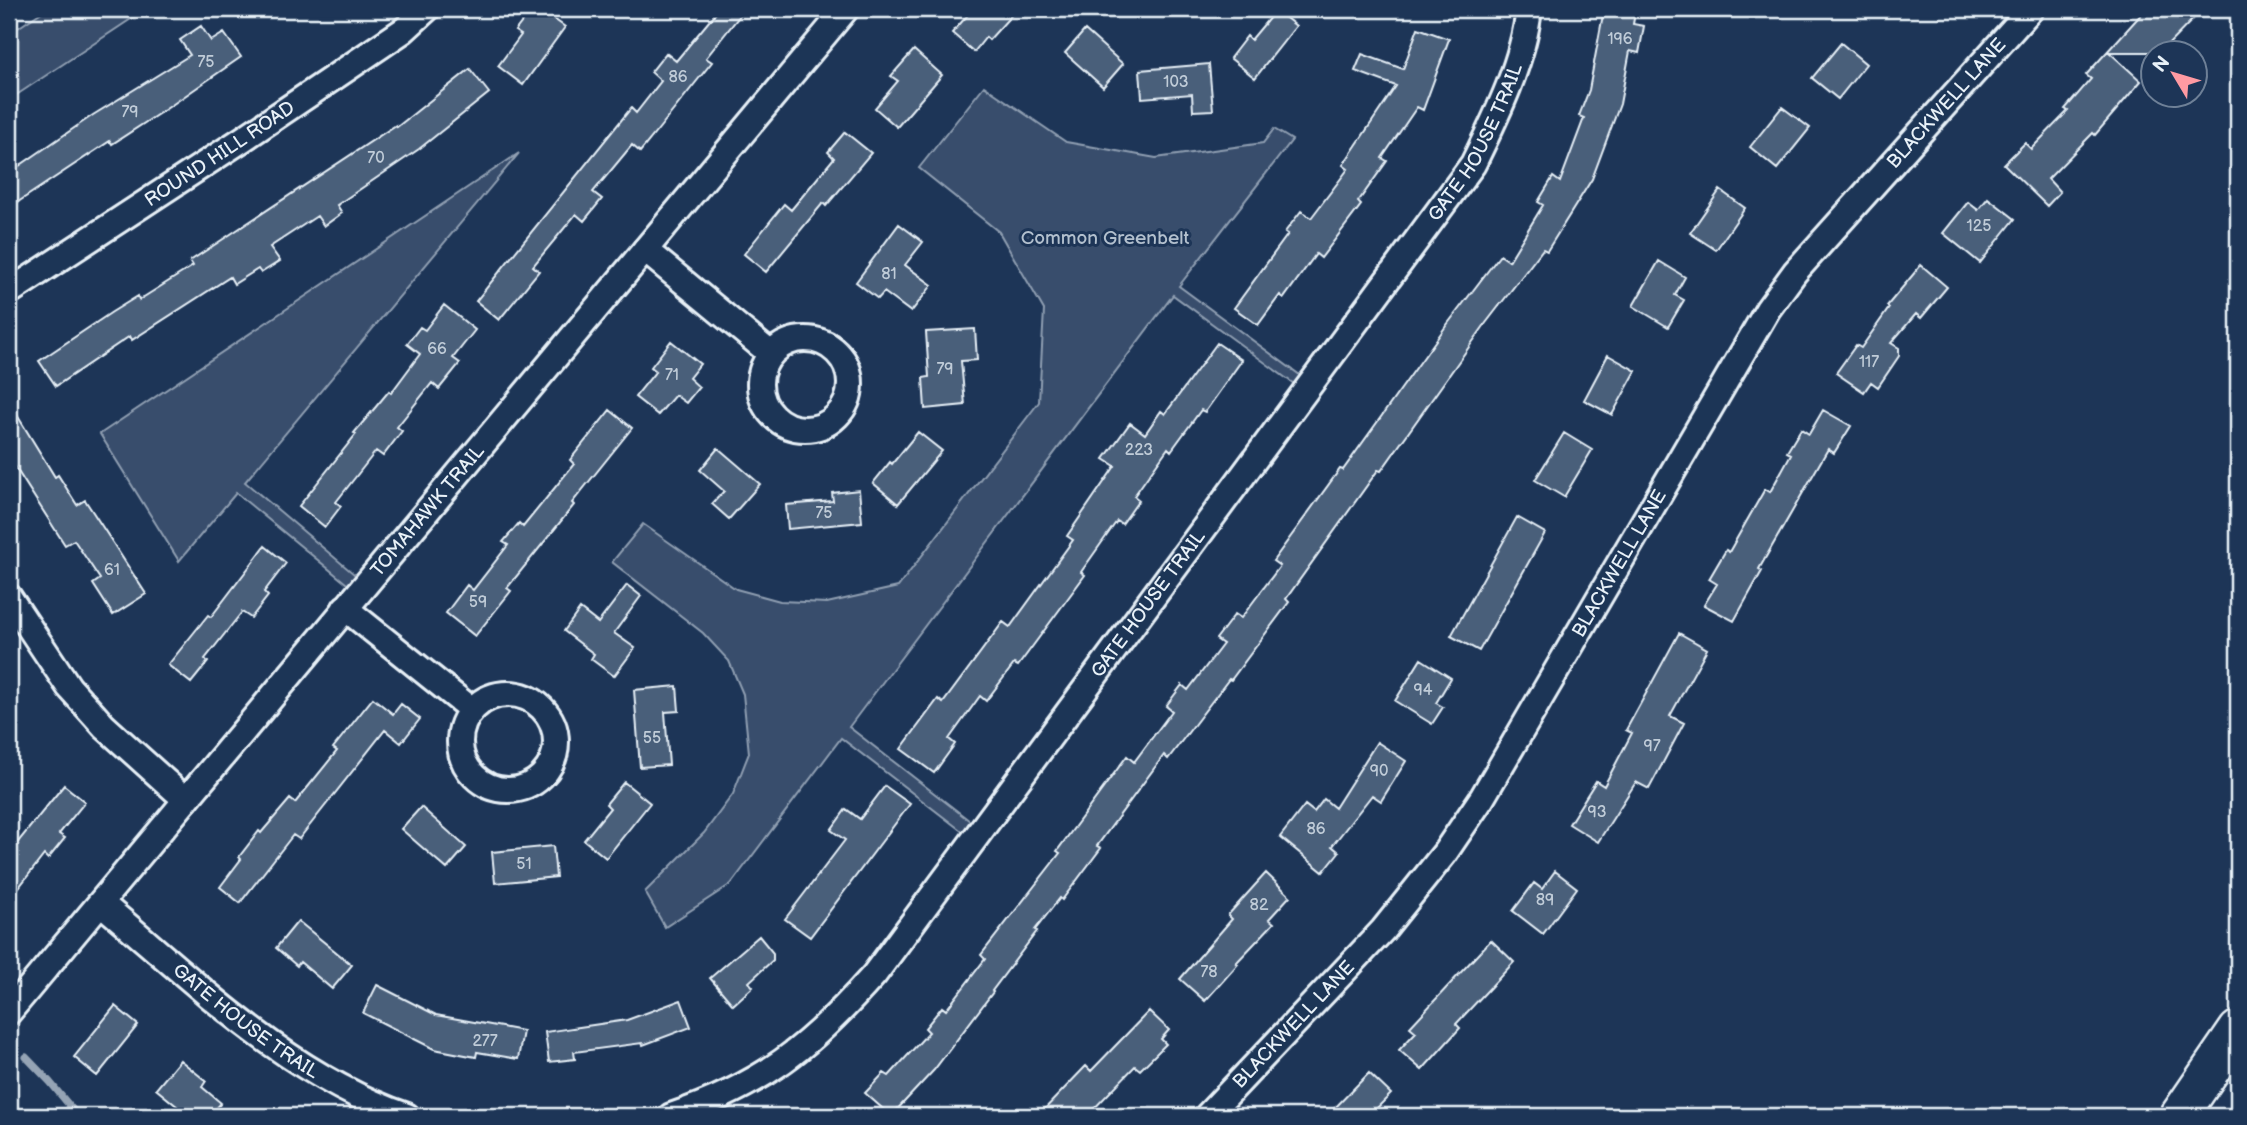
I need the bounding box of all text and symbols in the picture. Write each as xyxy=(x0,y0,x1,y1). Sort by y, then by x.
house number: 196 xyxy=(1607,30,1633,49)
street label: BLACKWELL LANE xyxy=(1882,34,2011,173)
north arrow xyxy=(2138,38,2208,108)
text: N xyxy=(2148,52,2175,77)
house number: 75 xyxy=(197,53,215,72)
street label: GATE HOUSE TRAIL xyxy=(1423,61,1527,226)
house number: 86 xyxy=(668,68,688,87)
house number: 103 xyxy=(1163,73,1189,92)
street label: ROUND HILL ROAD xyxy=(140,96,299,212)
house number: 79 xyxy=(121,103,139,122)
house number: 70 xyxy=(367,149,385,168)
house number: 125 xyxy=(1967,217,1991,236)
park label: Common Greenbelt xyxy=(1021,227,1189,250)
house number: 81 xyxy=(881,265,897,284)
house number: 66 xyxy=(427,340,447,359)
house number: 117 xyxy=(1859,353,1879,372)
house number: 79 xyxy=(936,360,954,379)
house number: 71 xyxy=(665,366,679,385)
street label: TOMAHAWK TRAIL xyxy=(366,440,489,581)
house number: 223 xyxy=(1125,441,1153,460)
street label: BLACKWELL LANE xyxy=(1567,485,1671,641)
house number: 75 xyxy=(815,504,833,523)
street label: GATE HOUSE TRAIL xyxy=(1086,526,1210,682)
house number: 61 xyxy=(104,561,120,580)
house number: 59 xyxy=(469,593,487,612)
house number: 94 xyxy=(1413,681,1433,700)
house number: 55 xyxy=(643,729,661,748)
house number: 97 xyxy=(1643,737,1661,756)
house number: 90 xyxy=(1370,762,1388,781)
house number: 93 xyxy=(1587,803,1607,822)
house number: 86 xyxy=(1306,820,1326,839)
house number: 51 xyxy=(516,855,532,874)
house number: 89 xyxy=(1536,891,1554,910)
house number: 82 xyxy=(1250,896,1269,915)
street label: BLACKWELL LANE xyxy=(1228,956,1359,1093)
street label: GATE HOUSE TRAIL xyxy=(168,959,323,1083)
house number: 78 xyxy=(1200,963,1218,982)
house number: 277 xyxy=(472,1032,498,1051)

